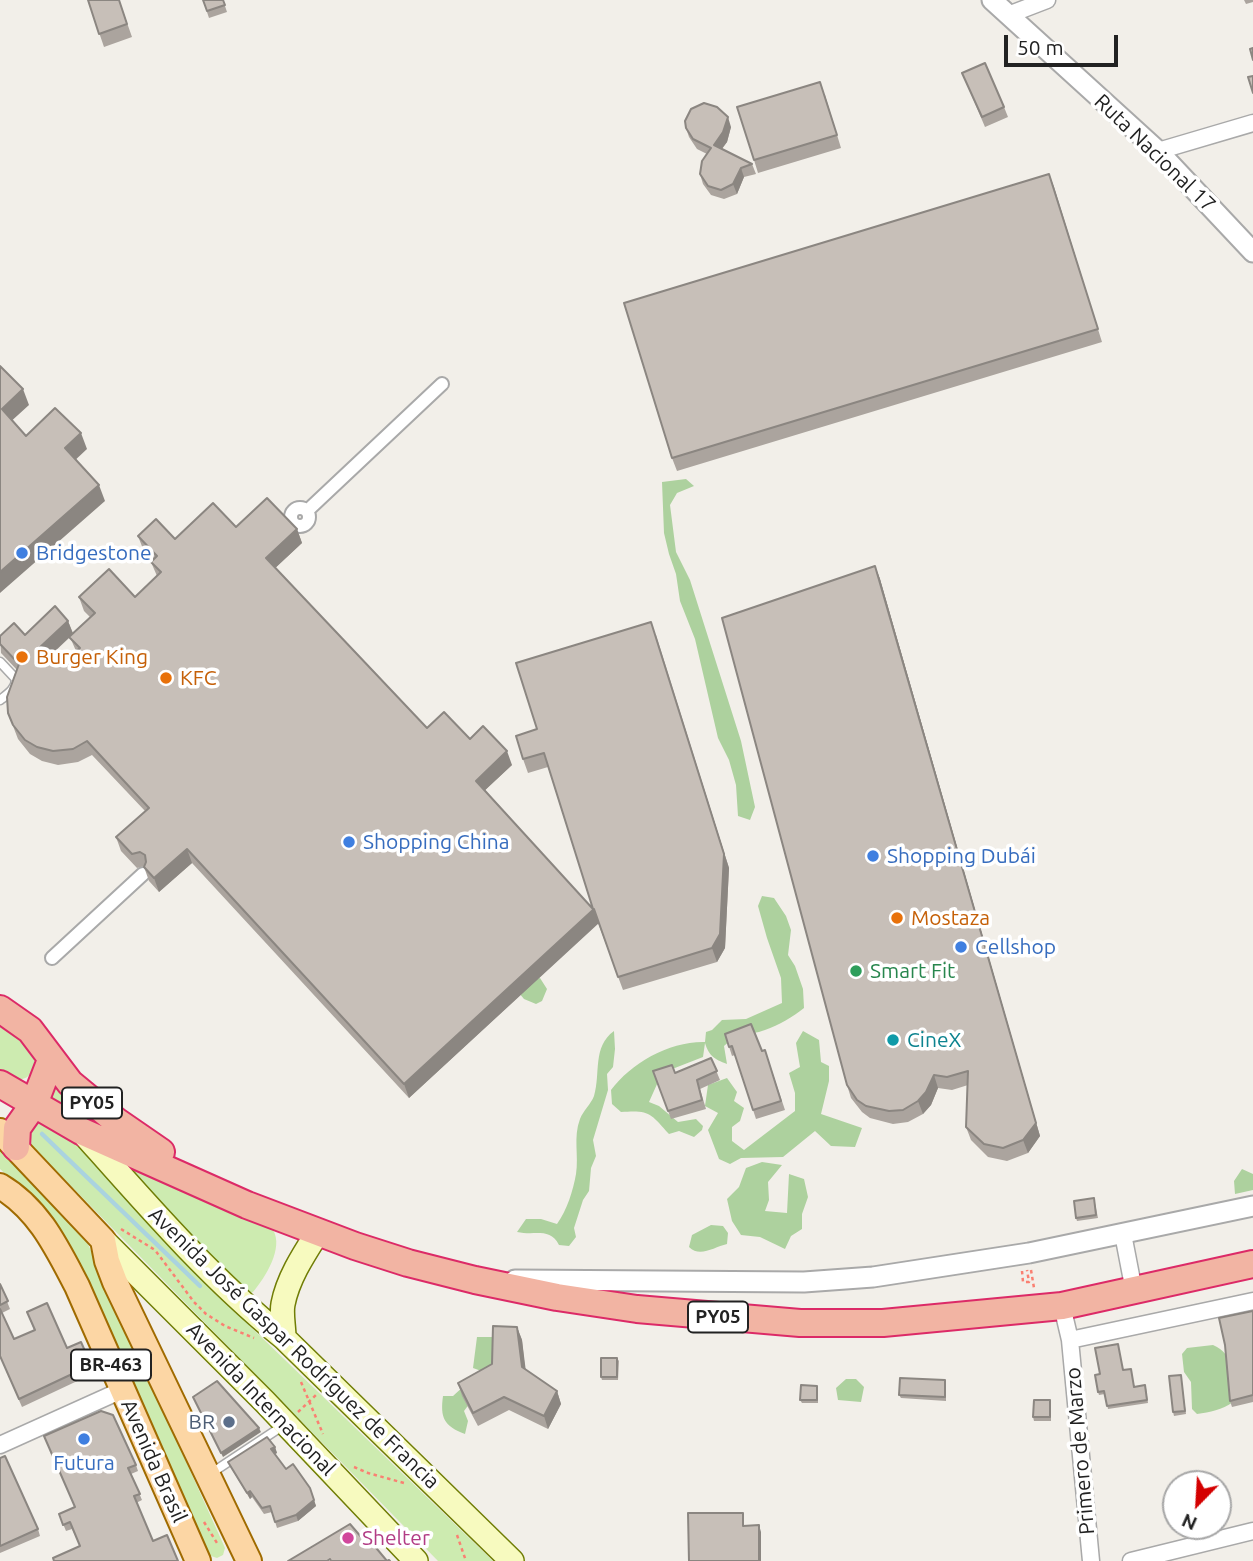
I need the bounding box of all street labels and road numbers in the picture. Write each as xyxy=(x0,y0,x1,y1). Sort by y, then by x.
street label: Ruta Nacional 17 xyxy=(1089,89,1221,217)
road number: PY05 xyxy=(62,1088,122,1119)
street label: Avenida José Gaspar Rodríguez de Francia xyxy=(143,1202,445,1494)
road number: PY05 xyxy=(688,1302,748,1332)
street label: Avenida Internacional xyxy=(181,1317,341,1481)
road number: BR-463 xyxy=(71,1350,151,1380)
street label: Primero de Marzo xyxy=(1060,1366,1100,1536)
street label: Avenida Brasil xyxy=(116,1396,192,1526)

